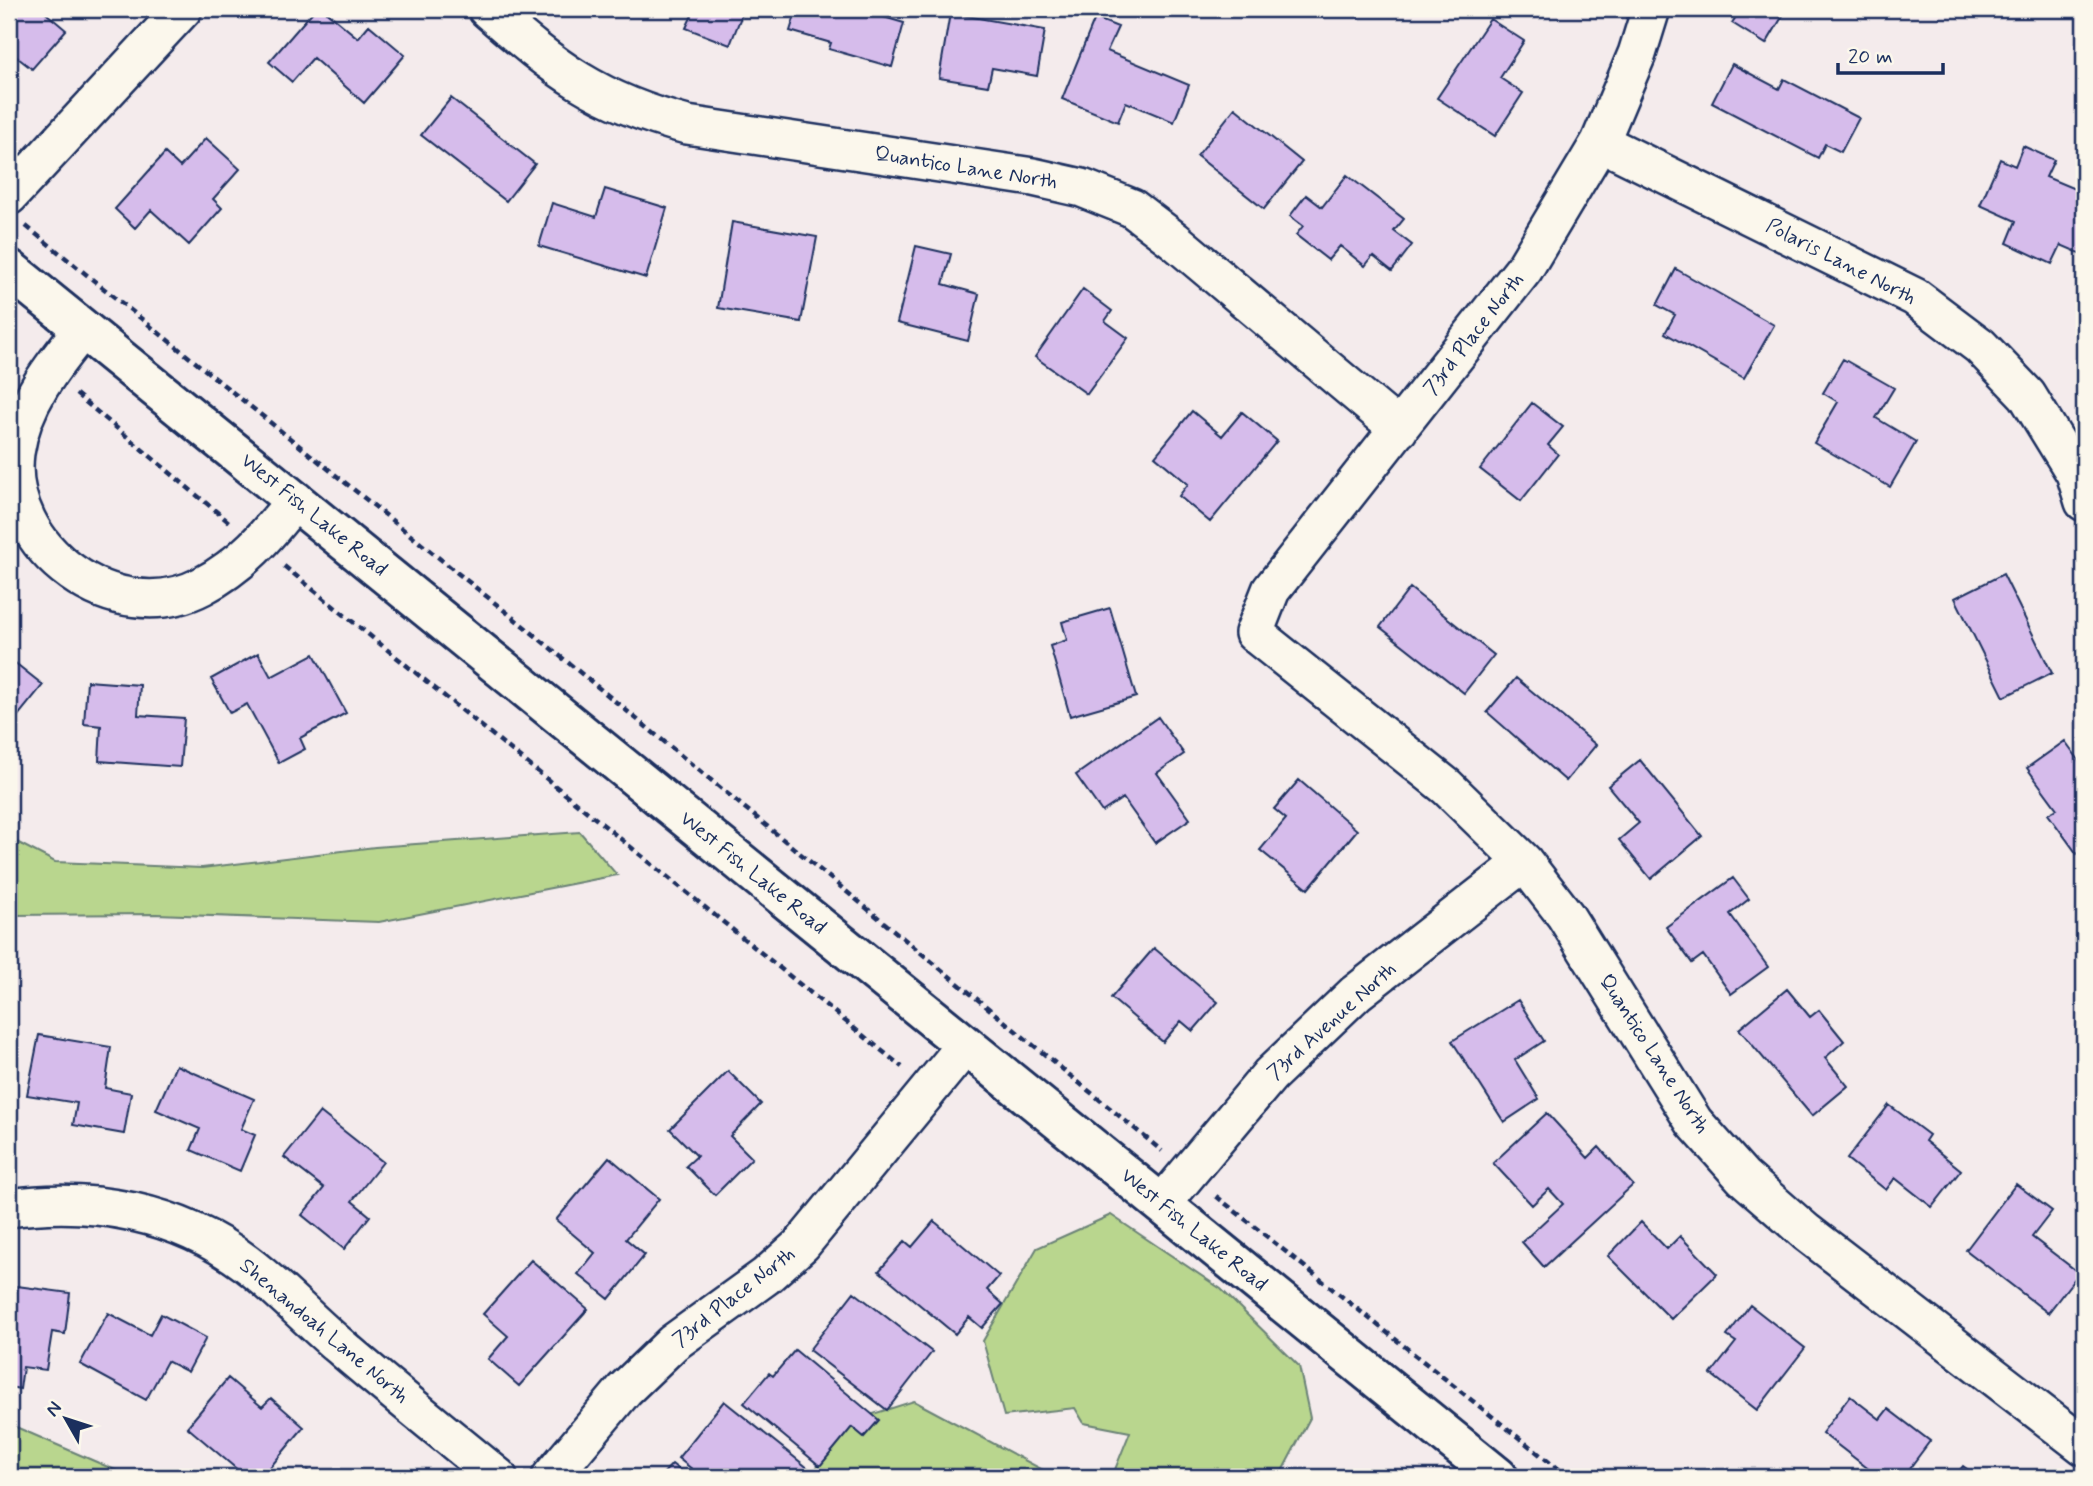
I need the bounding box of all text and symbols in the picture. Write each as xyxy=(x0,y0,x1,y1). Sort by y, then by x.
scale bar xyxy=(1838,32,1942,76)
text: 20 m xyxy=(1848,43,1893,71)
street label: Quantico Lane North xyxy=(873,140,1059,196)
street label: Polaris Lane North xyxy=(1761,212,1921,312)
street label: 73rd Place North xyxy=(1417,267,1531,401)
street label: West Fish Lake Road xyxy=(235,447,393,583)
street label: West Fish Lake Road xyxy=(674,805,832,941)
street label: 73rd Avenue North xyxy=(1261,955,1403,1087)
street label: Quantico Lane North xyxy=(1592,969,1716,1139)
street label: West Fish Lake Road xyxy=(1115,1162,1273,1298)
street label: 73rd Place North xyxy=(667,1240,801,1354)
street label: Shenandoah Lane North xyxy=(233,1252,415,1410)
north arrow xyxy=(32,1384,102,1454)
text: N xyxy=(40,1396,68,1422)

